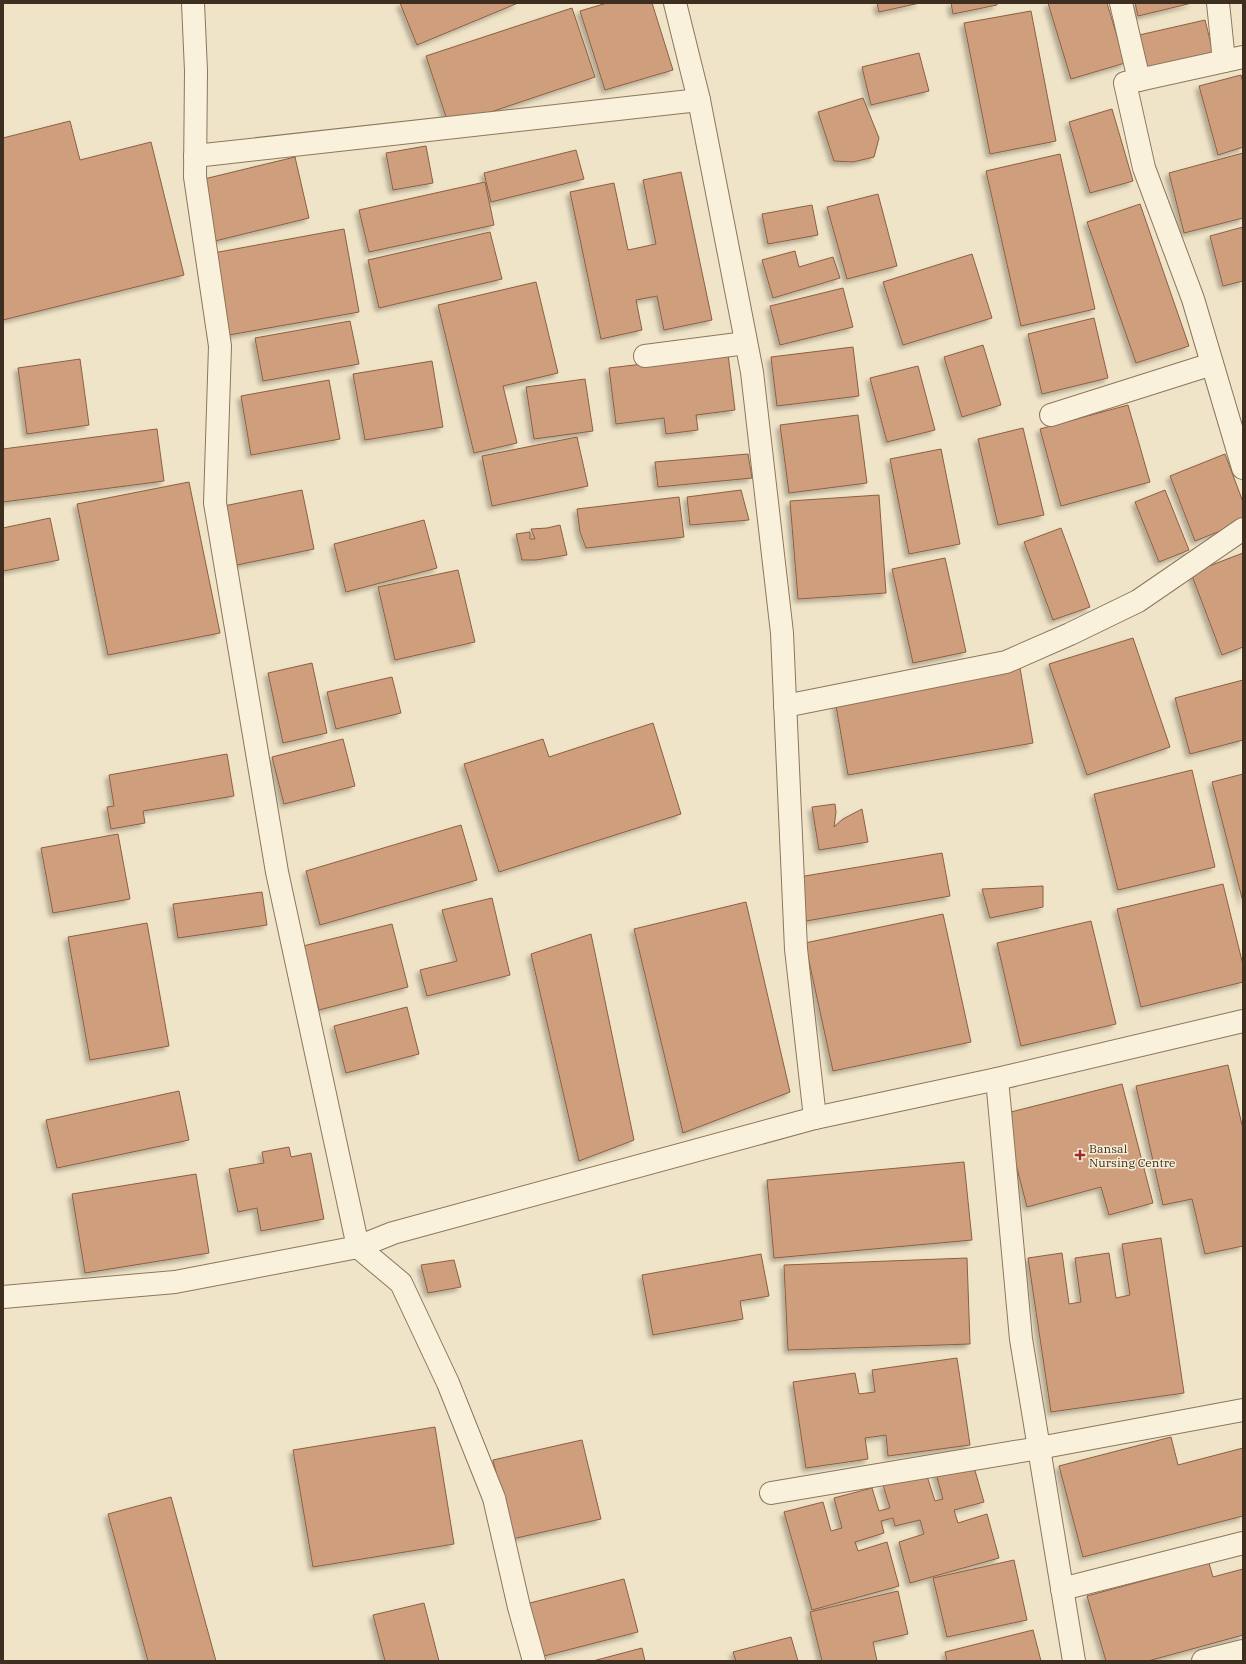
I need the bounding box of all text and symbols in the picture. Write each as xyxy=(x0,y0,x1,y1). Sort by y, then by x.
place label: Bansal Nursing Centre xyxy=(1089,1141,1175,1170)
marker: Bansal Nursing Centre xyxy=(1074,1149,1086,1161)

